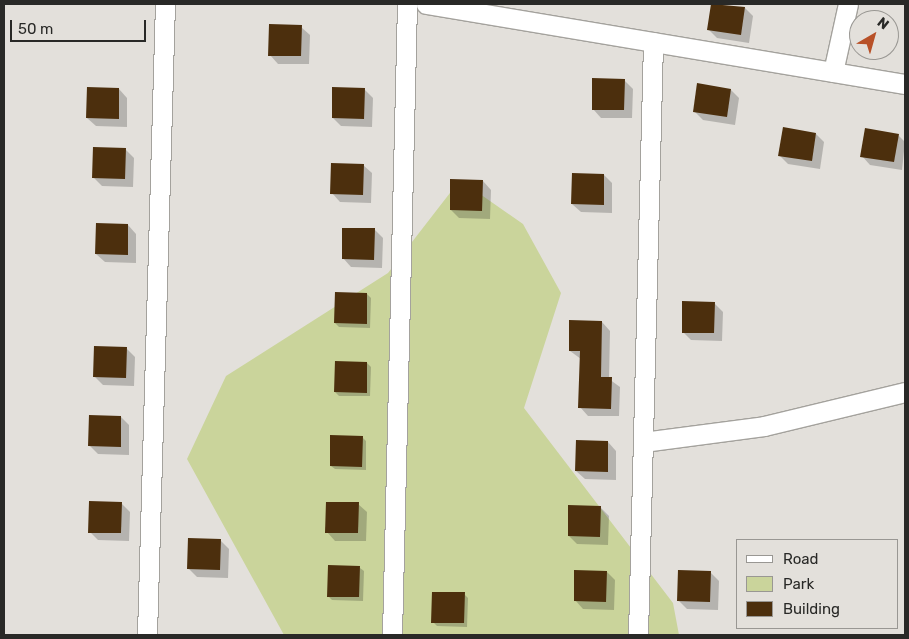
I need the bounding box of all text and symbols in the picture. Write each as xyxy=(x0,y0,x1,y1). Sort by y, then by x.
scale bar xyxy=(12,10,149,42)
north arrow xyxy=(849,10,899,60)
text: N xyxy=(874,14,892,33)
text: 50 m xyxy=(18,20,53,38)
legend xyxy=(736,539,899,629)
text: Road xyxy=(783,550,819,568)
text: Park xyxy=(783,575,814,593)
text: Building xyxy=(783,600,840,618)

